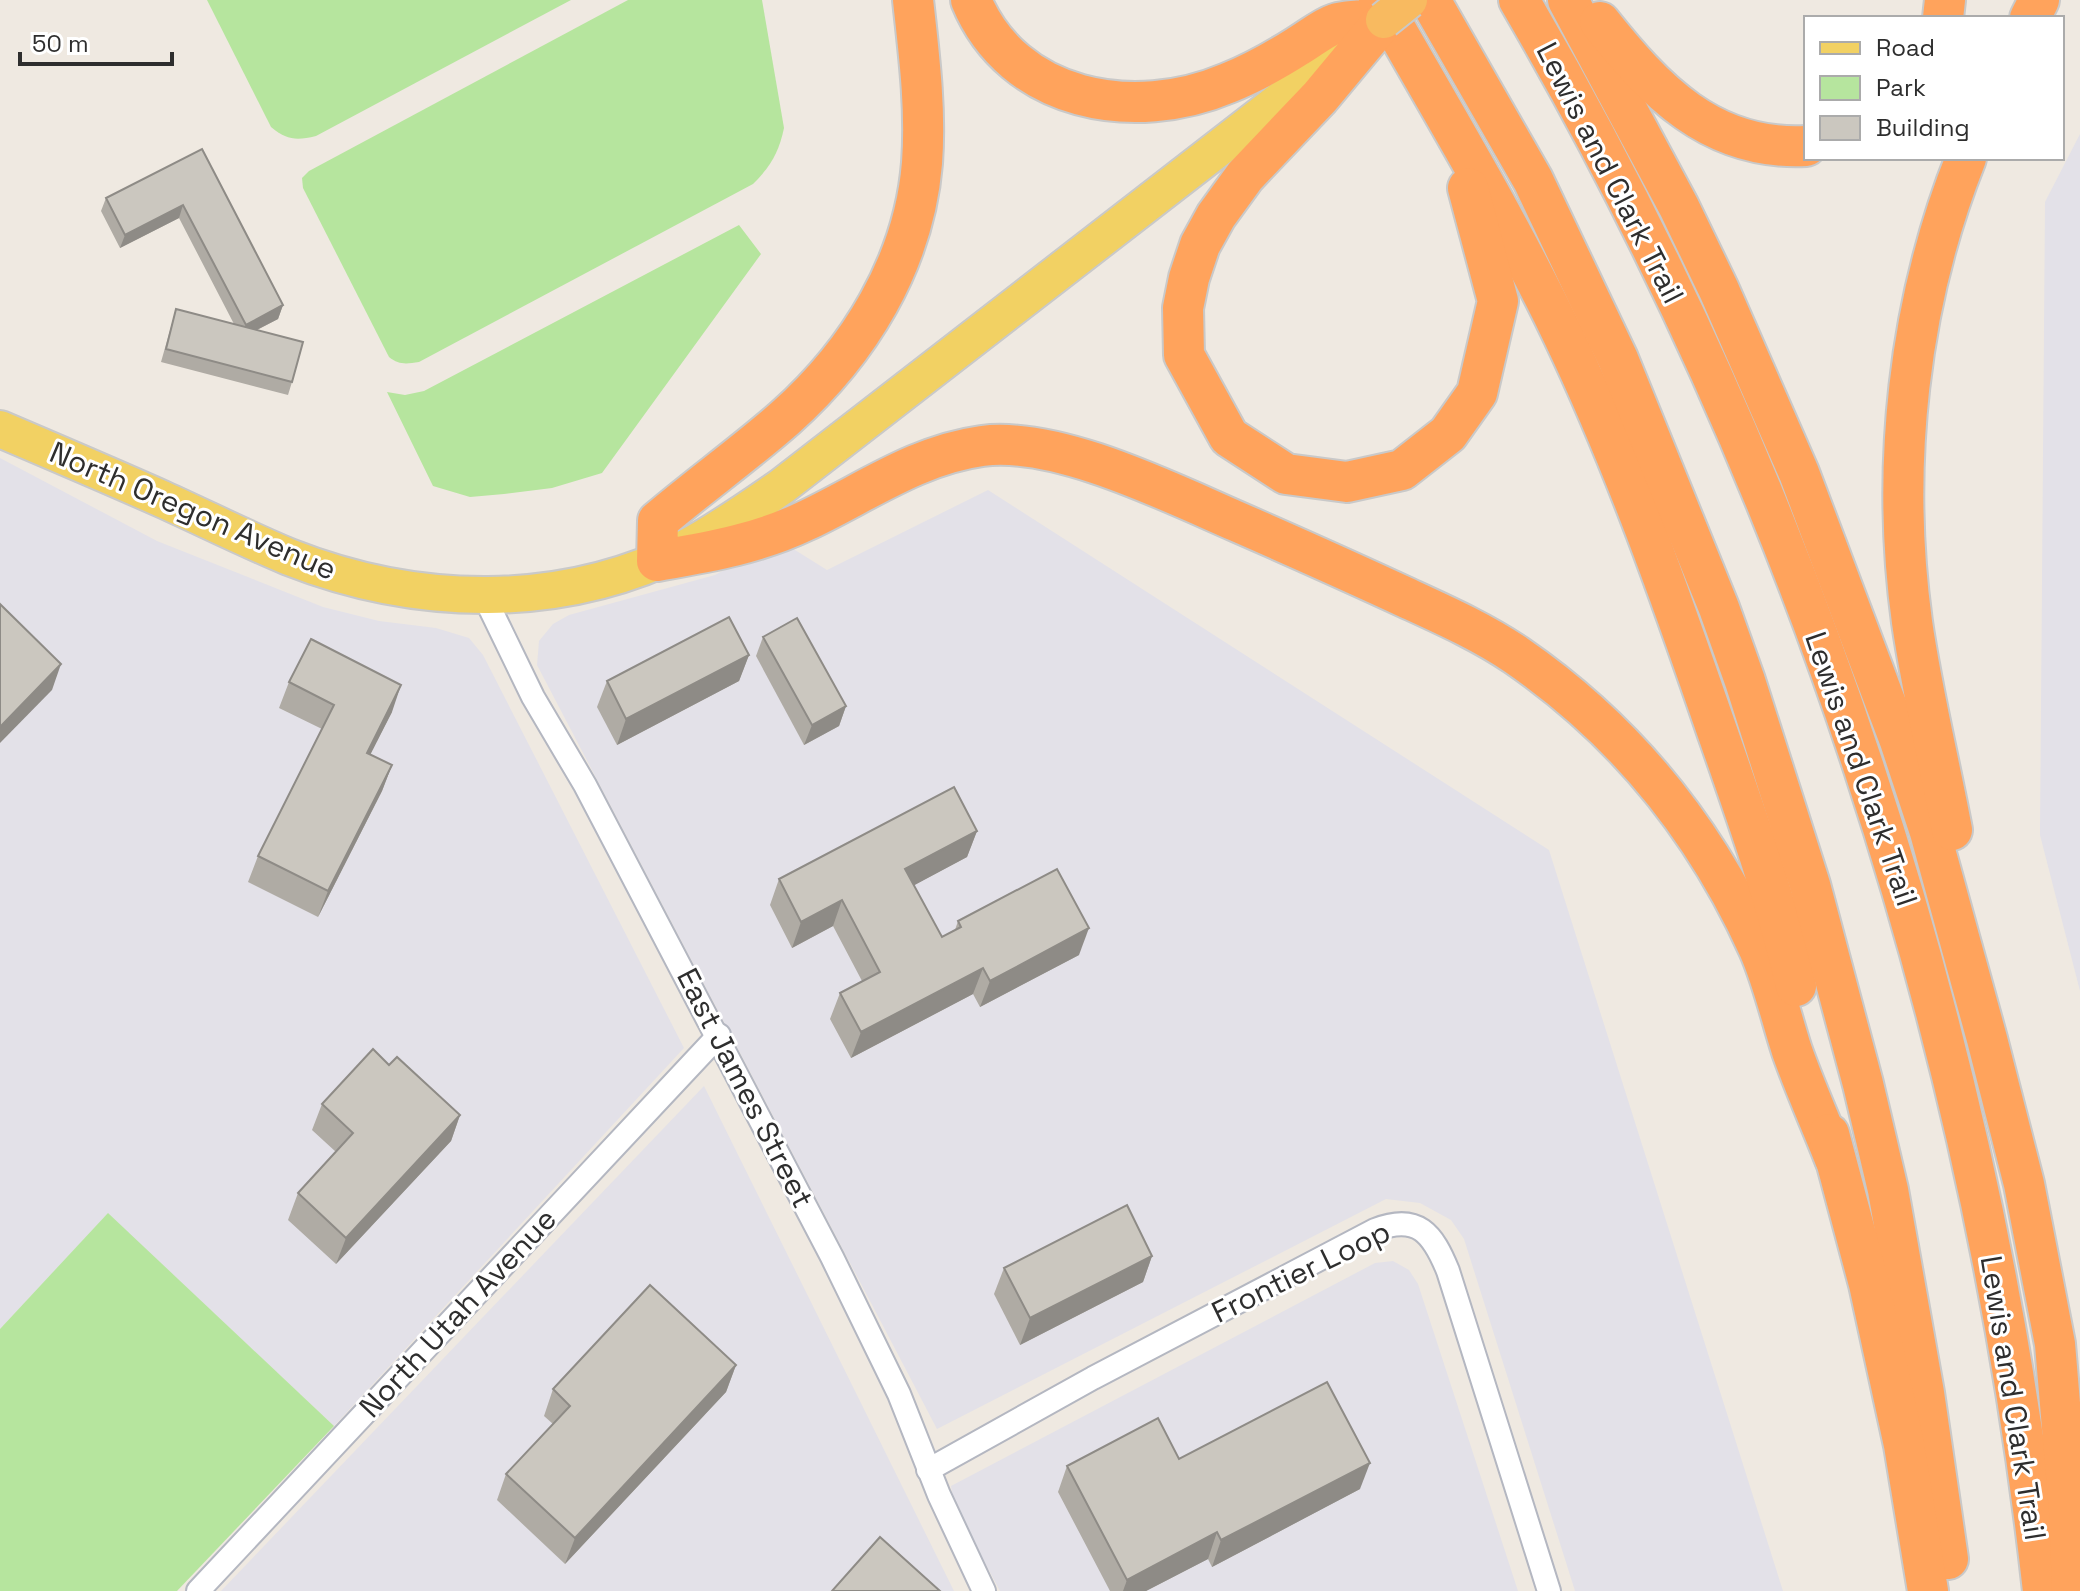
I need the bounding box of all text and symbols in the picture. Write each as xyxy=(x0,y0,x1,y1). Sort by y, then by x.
scale bar xyxy=(20,16,172,66)
legend xyxy=(1804,16,2064,160)
text: 50 m xyxy=(32,28,89,59)
text: Road xyxy=(1876,32,1935,63)
street label: Lewis and Clark Trail xyxy=(1528,36,1693,310)
text: Park xyxy=(1876,72,1926,103)
text: Building xyxy=(1876,112,1970,143)
street label: North Oregon Avenue xyxy=(44,432,342,589)
street label: Lewis and Clark Trail xyxy=(1796,626,1927,911)
street label: East James Street xyxy=(668,961,823,1214)
street label: North Utah Avenue xyxy=(351,1200,565,1426)
street label: Frontier Loop xyxy=(1205,1211,1397,1332)
street label: Lewis and Clark Trail xyxy=(1972,1253,2055,1543)

